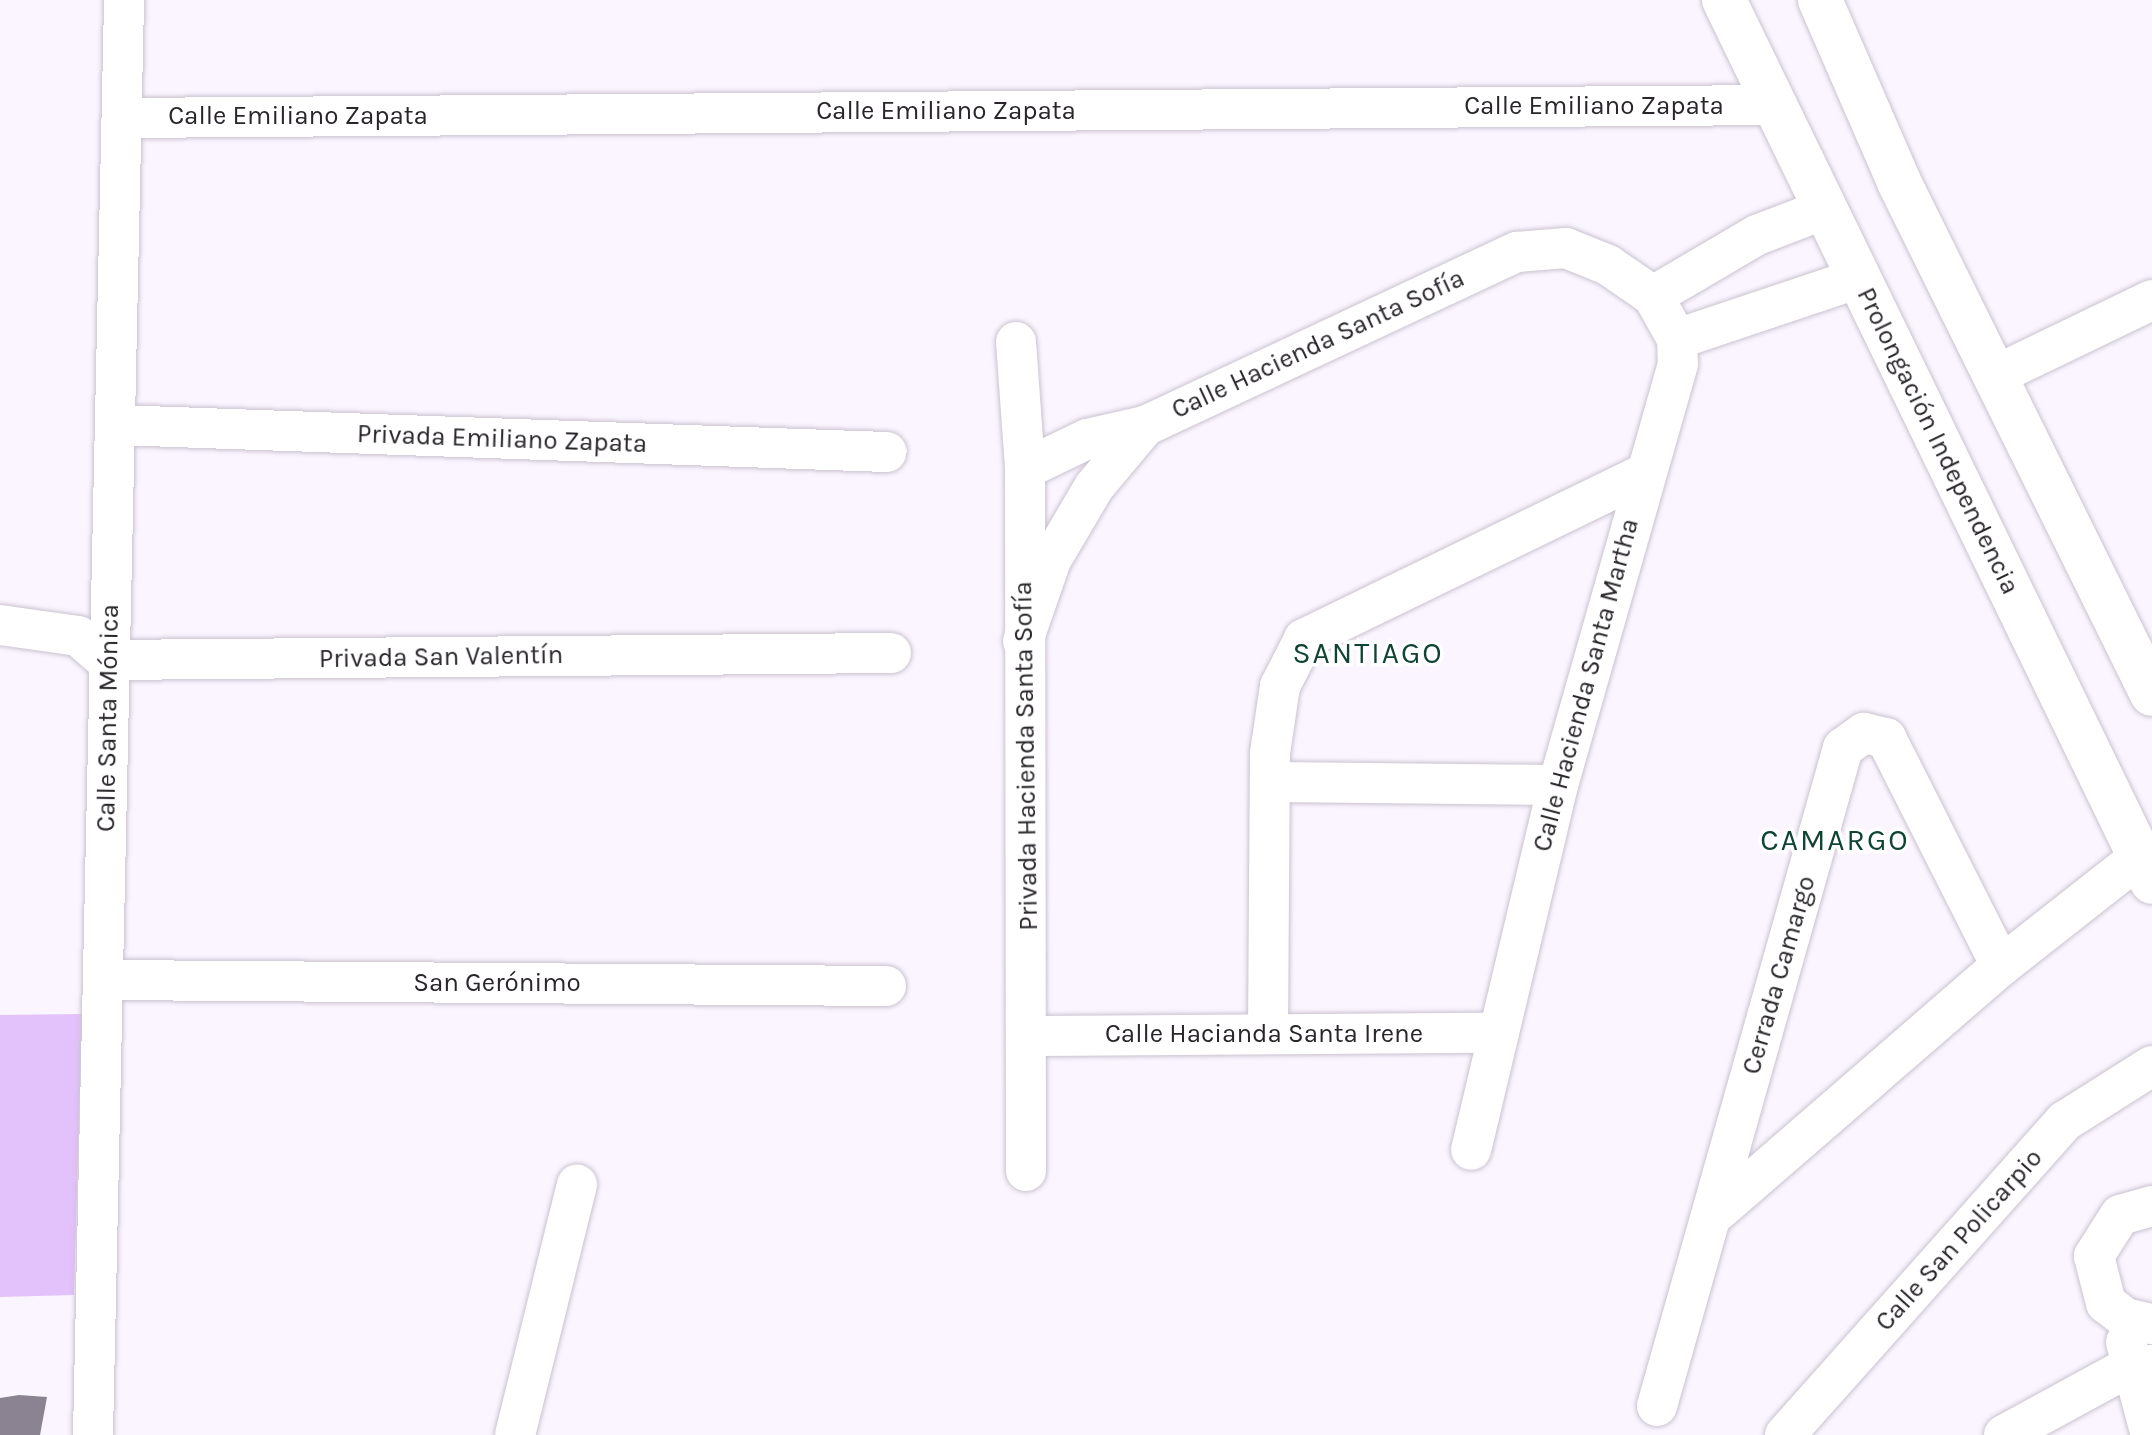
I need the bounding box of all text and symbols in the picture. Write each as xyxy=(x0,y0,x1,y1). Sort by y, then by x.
street label: Calle Emiliano Zapata xyxy=(1464,90,1724,122)
street label: Calle Emiliano Zapata xyxy=(816,95,1076,127)
street label: Calle Emiliano Zapata xyxy=(168,100,428,132)
street label: Calle Hacienda Santa Sofía xyxy=(1167,262,1469,426)
street label: Prolongación Independencia xyxy=(1850,283,2026,599)
street label: Privada Emiliano Zapata xyxy=(356,418,648,460)
street label: Calle Hacienda Santa Martha xyxy=(1526,515,1646,855)
street label: Privada Hacienda Santa Sofía xyxy=(1007,581,1045,931)
street label: Calle Santa Mónica xyxy=(90,604,126,832)
district label: SANTIAGO xyxy=(1292,635,1444,671)
street label: Privada San Valentín xyxy=(319,639,563,675)
district label: CAMARGO xyxy=(1760,822,1910,858)
street label: Cerrada Camargo xyxy=(1736,872,1822,1078)
street label: San Gerónimo xyxy=(413,967,581,999)
street label: Calle Hacianda Santa Irene xyxy=(1105,1018,1423,1050)
street label: Calle San Policarpio xyxy=(1869,1143,2049,1337)

